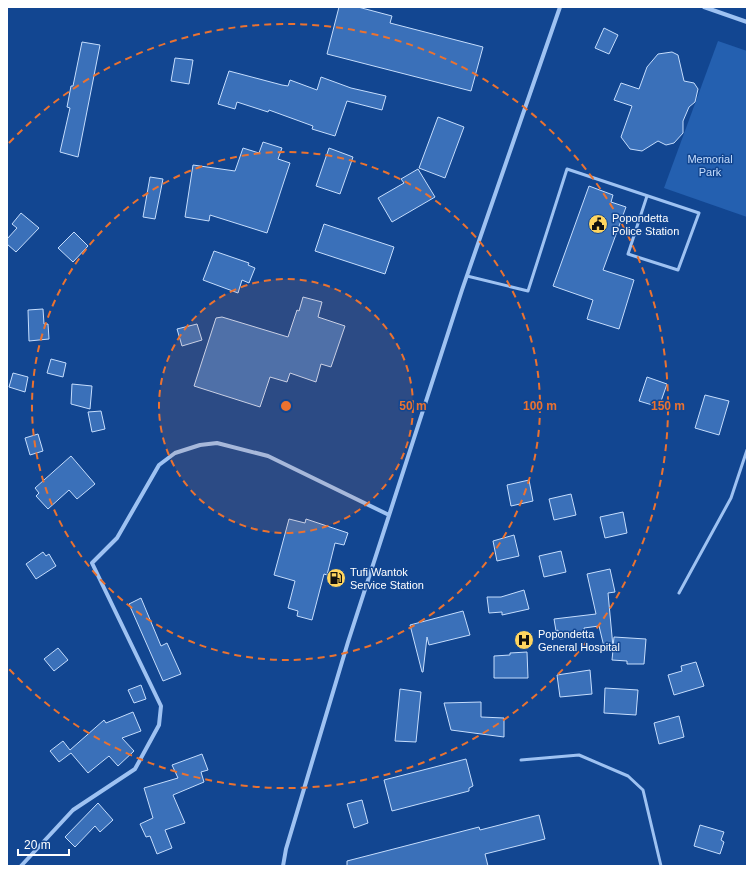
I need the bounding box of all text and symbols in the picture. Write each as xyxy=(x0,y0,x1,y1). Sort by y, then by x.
park label: Memorial Park xyxy=(687,153,733,178)
place label: Popondetta Police Station xyxy=(612,212,679,237)
public building icon: Popondetta Police Station xyxy=(587,213,609,235)
centre of rings xyxy=(279,399,293,413)
text: 50 m xyxy=(399,399,427,413)
text: 100 m xyxy=(523,399,557,413)
text: 150 m xyxy=(651,399,685,413)
place label: Tufi Wantok Service Station xyxy=(350,566,424,591)
fuel station icon: Tufi Wantok Service Station xyxy=(325,567,347,589)
place label: Popondetta General Hospital xyxy=(538,628,620,653)
hospital icon: Popondetta General Hospital xyxy=(513,629,535,651)
scale bar xyxy=(18,831,69,857)
text: 20 m xyxy=(24,838,51,852)

